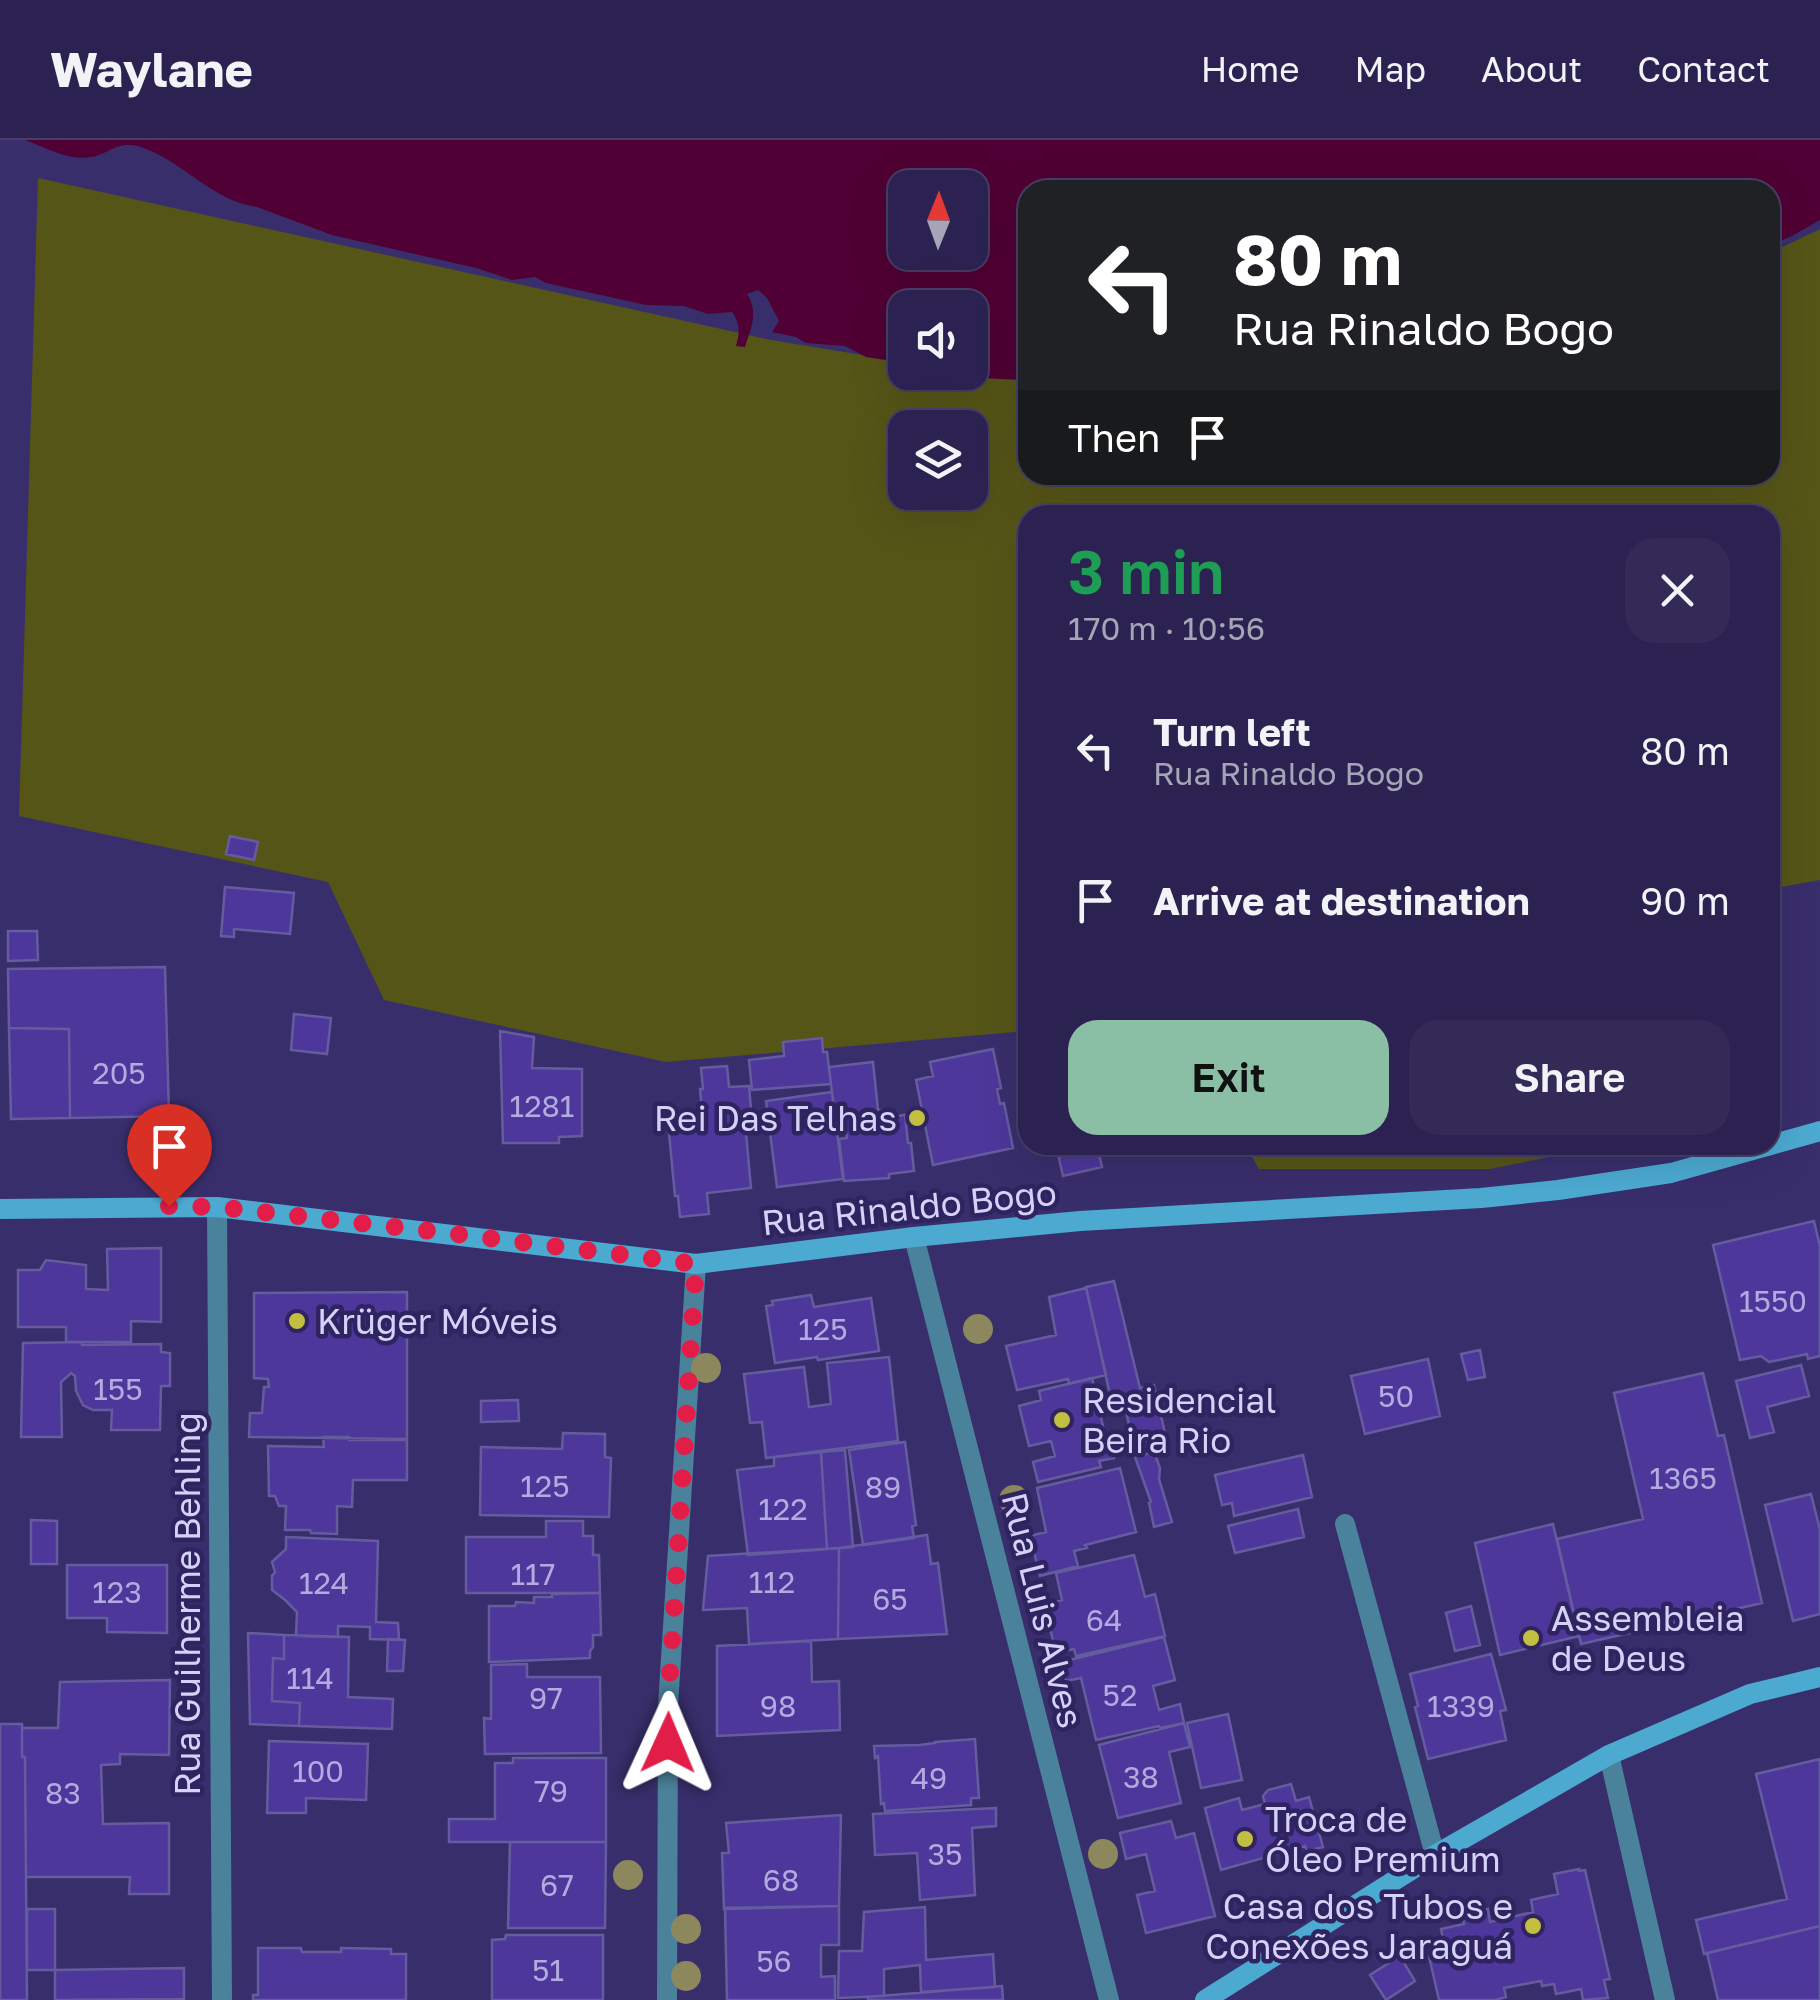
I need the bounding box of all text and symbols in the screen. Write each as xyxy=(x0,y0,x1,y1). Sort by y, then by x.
text: Waylane xyxy=(50,40,253,98)
text: Home xyxy=(1201,48,1300,90)
text: Map xyxy=(1355,48,1426,90)
text: About xyxy=(1481,48,1582,90)
text: Contact xyxy=(1637,48,1770,90)
north arrow xyxy=(888,170,988,270)
map controls xyxy=(888,170,988,510)
text: 80 m xyxy=(1233,216,1402,300)
icon: left xyxy=(1068,220,1198,350)
button: sound xyxy=(888,290,988,390)
text: Rua Rinaldo Bogo xyxy=(1233,301,1614,355)
button: layers xyxy=(888,410,988,510)
icon: arrive xyxy=(1180,410,1235,465)
text: Then xyxy=(1068,415,1160,460)
text: 3 min xyxy=(1068,535,1224,607)
button: close xyxy=(1625,538,1730,643)
text: 170 m · 10:56 xyxy=(1068,609,1265,647)
text: Turn left xyxy=(1153,709,1311,754)
icon: left xyxy=(1068,723,1123,778)
text: 80 m xyxy=(1640,728,1730,773)
text: Rua Rinaldo Bogo xyxy=(1153,754,1424,792)
icon: arrive xyxy=(1068,873,1123,928)
text: Arrive at destination xyxy=(1153,878,1530,923)
text: 90 m xyxy=(1640,878,1730,923)
button: Exit xyxy=(1068,1020,1389,1135)
button: Share xyxy=(1409,1020,1730,1135)
house number: 205 xyxy=(92,1055,146,1091)
house number: 1281 xyxy=(510,1088,574,1124)
place label: Rei Das Telhas xyxy=(654,1097,897,1139)
pin xyxy=(127,1104,212,1207)
marker: Rei Das Telhas xyxy=(906,1107,928,1129)
icon: arrive xyxy=(142,1119,197,1174)
street label: Rua Rinaldo Bogo xyxy=(759,1171,1059,1243)
house number: 1550 xyxy=(1739,1283,1807,1319)
place label: Krüger Móveis xyxy=(317,1300,558,1342)
marker: Krüger Móveis xyxy=(286,1310,308,1332)
house number: 125 xyxy=(798,1311,848,1347)
house number: 155 xyxy=(93,1371,143,1407)
house number: 50 xyxy=(1378,1378,1414,1414)
place label: Residencial Beira Rio xyxy=(1082,1379,1276,1461)
marker: Residencial Beira Rio xyxy=(1051,1409,1073,1431)
street label: Rua Guilherme Behling xyxy=(166,1412,208,1796)
house number: 1365 xyxy=(1649,1460,1717,1496)
house number: 125 xyxy=(520,1468,570,1504)
house number: 89 xyxy=(865,1469,901,1505)
street label: Rua Luis Alves xyxy=(993,1488,1093,1732)
house number: 122 xyxy=(758,1491,808,1527)
house number: 117 xyxy=(511,1556,556,1592)
house number: 112 xyxy=(749,1564,795,1600)
house number: 124 xyxy=(299,1565,349,1601)
house number: 123 xyxy=(92,1574,142,1610)
house number: 65 xyxy=(872,1581,908,1617)
place label: Assembleia de Deus xyxy=(1551,1597,1744,1679)
house number: 64 xyxy=(1086,1602,1122,1638)
marker: Assembleia de Deus xyxy=(1520,1627,1542,1649)
house number: 114 xyxy=(286,1660,334,1696)
house number: 52 xyxy=(1103,1677,1137,1713)
house number: 97 xyxy=(529,1680,563,1716)
house number: 98 xyxy=(760,1688,796,1724)
house number: 1339 xyxy=(1427,1688,1495,1724)
position arrow xyxy=(616,1691,720,1795)
house number: 100 xyxy=(292,1753,344,1789)
house number: 38 xyxy=(1123,1759,1159,1795)
house number: 49 xyxy=(911,1760,947,1796)
house number: 79 xyxy=(534,1773,568,1809)
house number: 83 xyxy=(45,1775,81,1811)
place label: Troca de Óleo Premium xyxy=(1265,1798,1501,1880)
marker: Troca de Óleo Premium xyxy=(1234,1828,1256,1850)
house number: 35 xyxy=(928,1836,962,1872)
house number: 68 xyxy=(763,1862,799,1898)
house number: 67 xyxy=(540,1867,574,1903)
place label: Casa dos Tubos e Conexões Jaraguá xyxy=(1205,1885,1513,1967)
marker: Casa dos Tubos e Conexões Jaraguá xyxy=(1522,1915,1544,1937)
house number: 56 xyxy=(756,1943,792,1979)
house number: 51 xyxy=(532,1952,564,1988)

